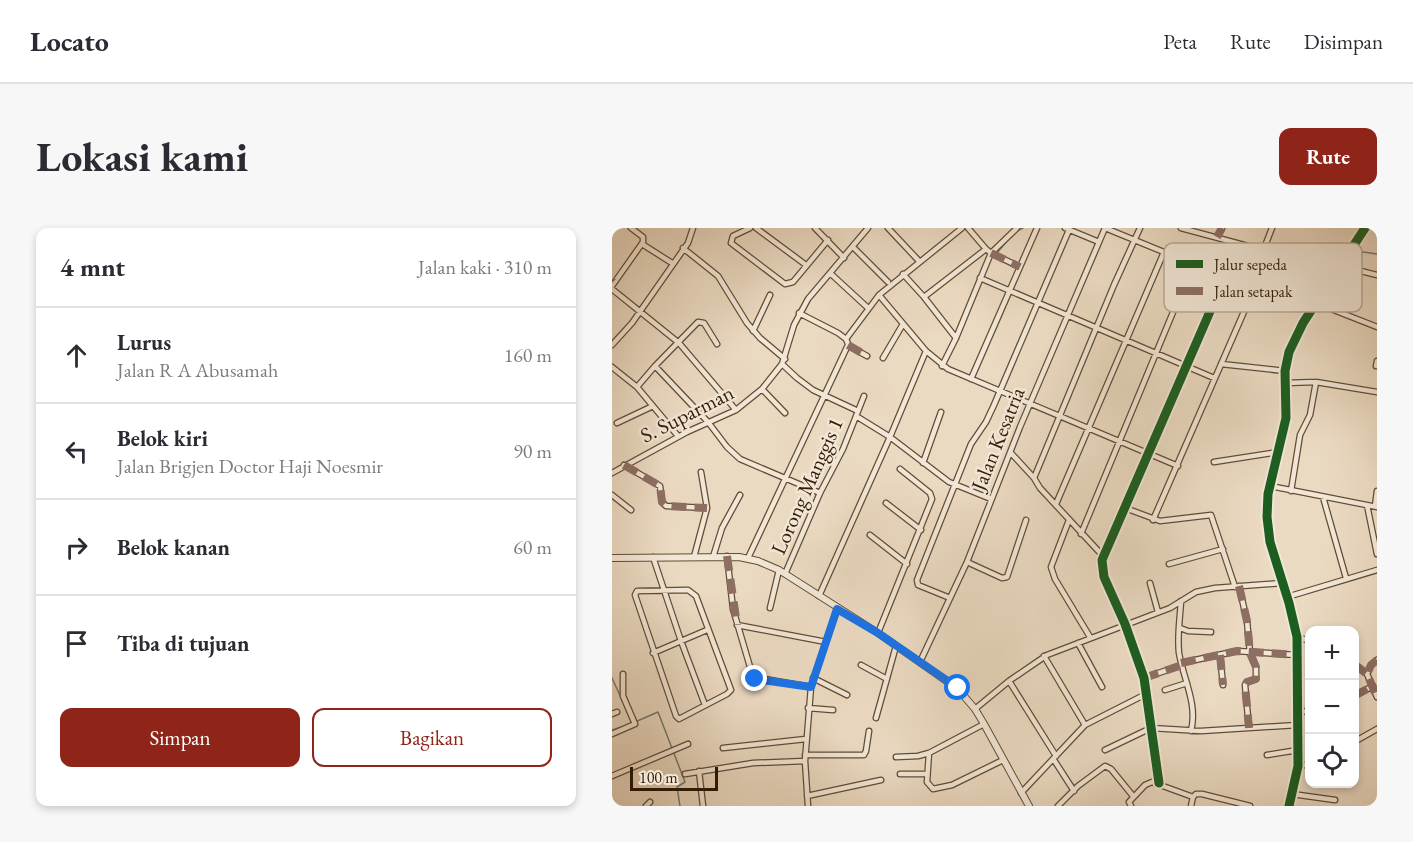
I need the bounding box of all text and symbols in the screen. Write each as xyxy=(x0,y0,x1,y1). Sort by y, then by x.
text: Locato xyxy=(30,23,109,59)
text: Peta xyxy=(1163,28,1197,55)
text: Rute xyxy=(1230,28,1271,55)
text: Disimpan xyxy=(1304,28,1383,55)
button: Rute xyxy=(1279,128,1377,185)
text: Lokasi kami xyxy=(36,129,248,184)
legend xyxy=(1164,243,1362,312)
text: 4 mnt xyxy=(60,250,125,284)
text: Jalan kaki · 310 m xyxy=(418,254,552,280)
text: Jalur sepeda xyxy=(1212,254,1288,275)
text: Jalan setapak xyxy=(1212,281,1293,302)
text: Lurus xyxy=(117,328,171,357)
icon: ahead xyxy=(60,339,93,372)
text: 160 m xyxy=(504,342,552,368)
text: Jalan R A Abusamah xyxy=(117,357,278,383)
street label: S. Suparman xyxy=(636,379,738,449)
street label: Jalan Kesatria xyxy=(964,383,1031,496)
street label: Lorong Manggis 1 xyxy=(764,413,849,558)
text: Belok kiri xyxy=(117,424,208,453)
icon: left xyxy=(60,435,93,468)
text: 90 m xyxy=(513,438,552,464)
text: Jalan Brigjen Doctor Haji Noesmir xyxy=(117,453,383,479)
icon: right xyxy=(60,531,93,564)
text: Belok kanan xyxy=(117,533,230,562)
text: 60 m xyxy=(513,534,552,560)
map controls xyxy=(1305,626,1359,788)
button: + xyxy=(1305,626,1359,680)
icon: arrive xyxy=(60,627,93,660)
text: Tiba di tujuan xyxy=(117,629,249,658)
route end xyxy=(741,665,767,691)
route start xyxy=(944,674,970,700)
button: − xyxy=(1305,680,1359,734)
button: Simpan xyxy=(60,708,300,767)
button: Bagikan xyxy=(312,708,552,767)
button: locate xyxy=(1305,734,1359,788)
scale bar xyxy=(630,764,718,792)
text: 100 m xyxy=(639,767,678,788)

